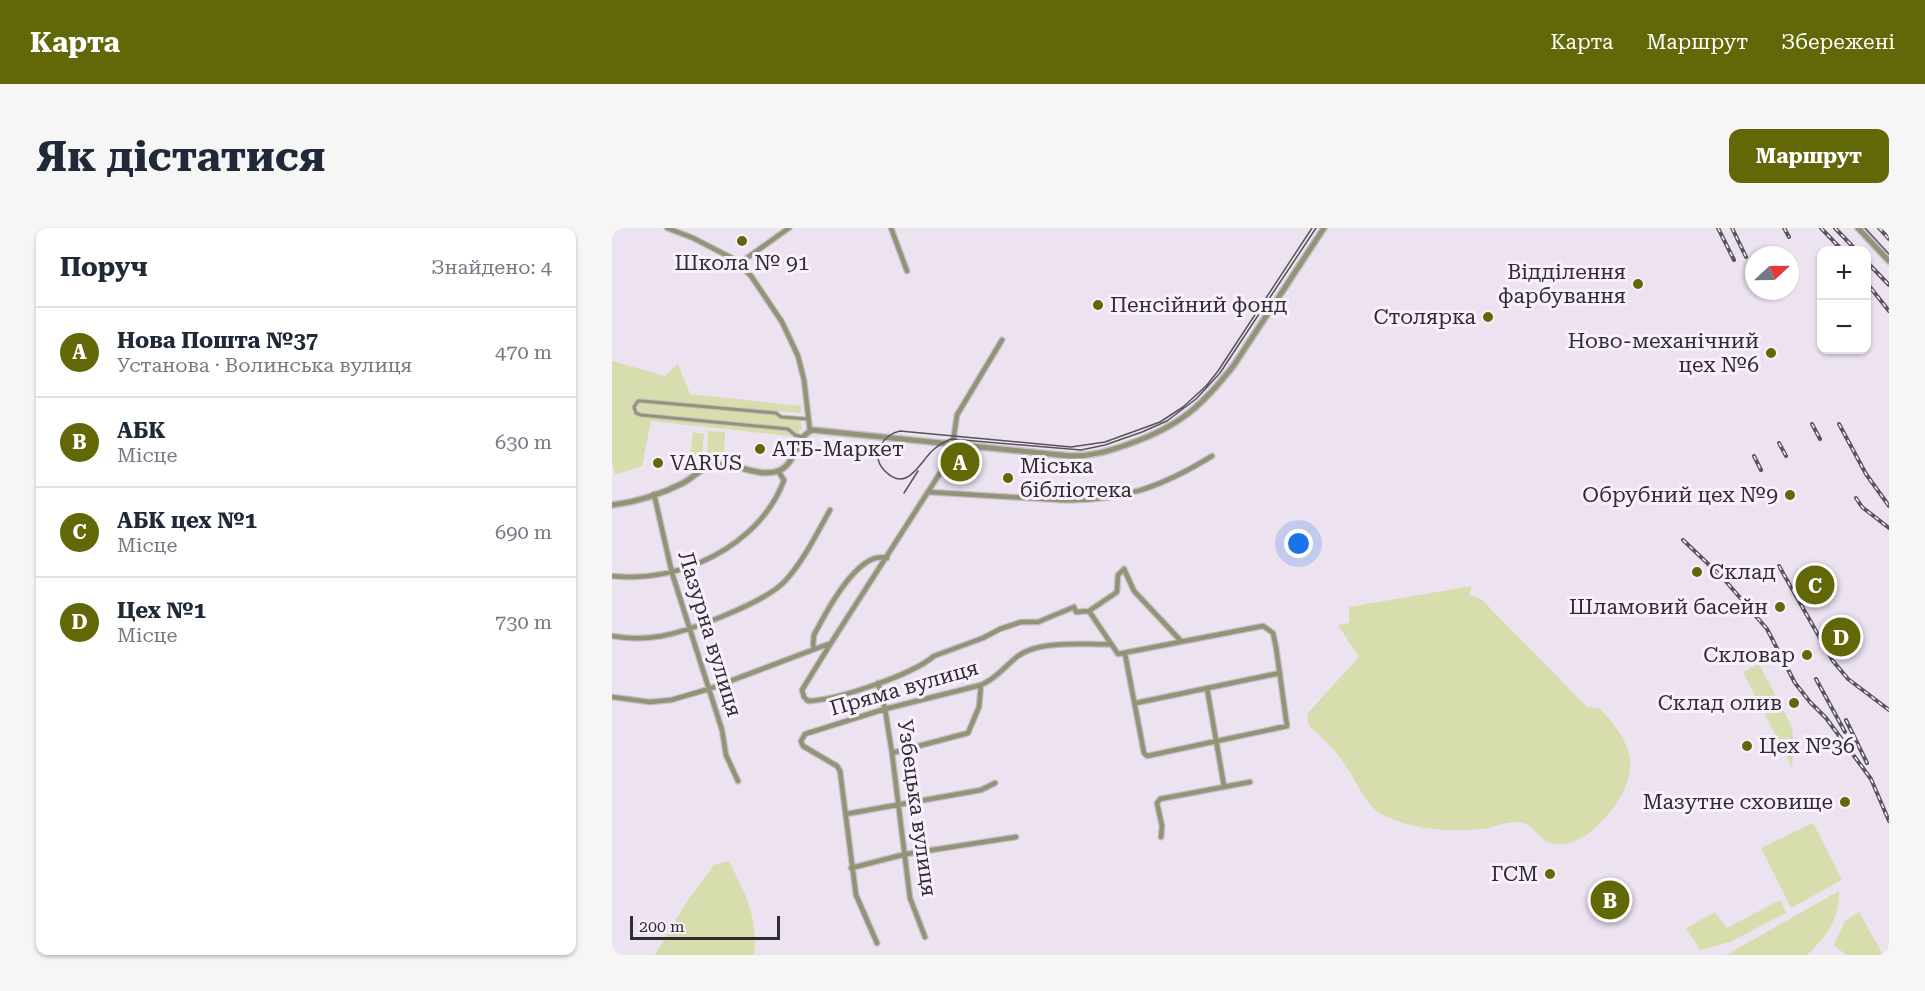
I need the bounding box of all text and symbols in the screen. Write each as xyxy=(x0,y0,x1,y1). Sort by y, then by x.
text: Карта xyxy=(30,26,120,59)
text: Карта xyxy=(1551,30,1613,54)
text: Маршрут xyxy=(1646,30,1748,54)
text: Збережені xyxy=(1781,30,1895,54)
button: Маршрут xyxy=(1729,129,1889,183)
text: Як дістатися xyxy=(36,132,325,181)
marker: Школа № 91 xyxy=(735,234,749,248)
north arrow xyxy=(1745,246,1799,300)
map controls xyxy=(1817,246,1871,354)
button: + xyxy=(1817,246,1871,300)
place label: Школа № 91 xyxy=(675,251,809,275)
text: Поруч xyxy=(60,252,148,282)
text: Знайдено: 4 xyxy=(431,255,552,279)
place label: Відділення фарбування xyxy=(1498,260,1626,308)
marker: Відділення фарбування xyxy=(1631,277,1645,291)
place label: Пенсійний фонд xyxy=(1110,293,1287,317)
marker: Пенсійний фонд xyxy=(1091,298,1105,312)
button: − xyxy=(1817,300,1871,354)
place label: Столярка xyxy=(1373,305,1477,329)
marker: Столярка xyxy=(1481,310,1495,324)
text: Нова Пошта №37 xyxy=(117,328,318,353)
place label: Ново-механічний цех №6 xyxy=(1568,329,1759,377)
text: A xyxy=(72,340,87,364)
text: 470 m xyxy=(495,340,552,364)
marker: Ново-механічний цех №6 xyxy=(1764,346,1778,360)
text: Установа · Волинська вулиця xyxy=(117,353,412,377)
text: АБК xyxy=(117,418,165,443)
text: B xyxy=(72,430,87,454)
text: 630 m xyxy=(495,430,552,454)
place label: АТБ-Маркет xyxy=(772,437,904,461)
pin: A xyxy=(940,440,980,484)
marker: АТБ-Маркет xyxy=(753,442,767,456)
text: Місце xyxy=(117,443,178,467)
place label: VARUS xyxy=(670,451,742,475)
place label: Міська бібліотека xyxy=(1020,454,1133,502)
marker: VARUS xyxy=(651,456,665,470)
marker: Міська бібліотека xyxy=(1001,471,1015,485)
place label: Обрубний цех №9 xyxy=(1582,483,1778,507)
marker: Обрубний цех №9 xyxy=(1783,488,1797,502)
text: АБК цех №1 xyxy=(117,508,257,533)
text: C xyxy=(73,520,87,544)
text: 690 m xyxy=(495,520,552,544)
your location xyxy=(1284,529,1313,558)
text: Місце xyxy=(117,533,178,557)
street label: Лазурна вулиця xyxy=(673,548,747,720)
place label: Склад xyxy=(1709,560,1776,584)
pin: C xyxy=(1796,562,1834,608)
marker: Склад xyxy=(1690,565,1704,579)
place label: Шламовий басейн xyxy=(1569,595,1768,619)
text: Цех №1 xyxy=(117,598,206,623)
marker: Шламовий басейн xyxy=(1773,600,1787,614)
text: D xyxy=(71,610,88,634)
text: 730 m xyxy=(495,610,552,634)
pin: D xyxy=(1822,614,1860,660)
text: Місце xyxy=(117,623,178,647)
place label: Скловар xyxy=(1703,643,1795,667)
marker: Скловар xyxy=(1800,648,1814,662)
street label: Пряма вулиця xyxy=(827,655,981,721)
place label: Склад олив xyxy=(1658,691,1782,715)
marker: Склад олив xyxy=(1787,696,1801,710)
street label: Узбецька вулиця xyxy=(893,718,941,898)
place label: Цех №36 xyxy=(1759,734,1855,758)
marker: Цех №36 xyxy=(1740,739,1754,753)
place label: Мазутне сховище xyxy=(1643,790,1833,814)
marker: Мазутне сховище xyxy=(1838,795,1852,809)
place label: ГСМ xyxy=(1491,862,1538,886)
marker: ГСМ xyxy=(1543,867,1557,881)
pin: B xyxy=(1590,878,1630,922)
scale bar xyxy=(630,913,780,940)
text: 200 m xyxy=(639,917,685,936)

